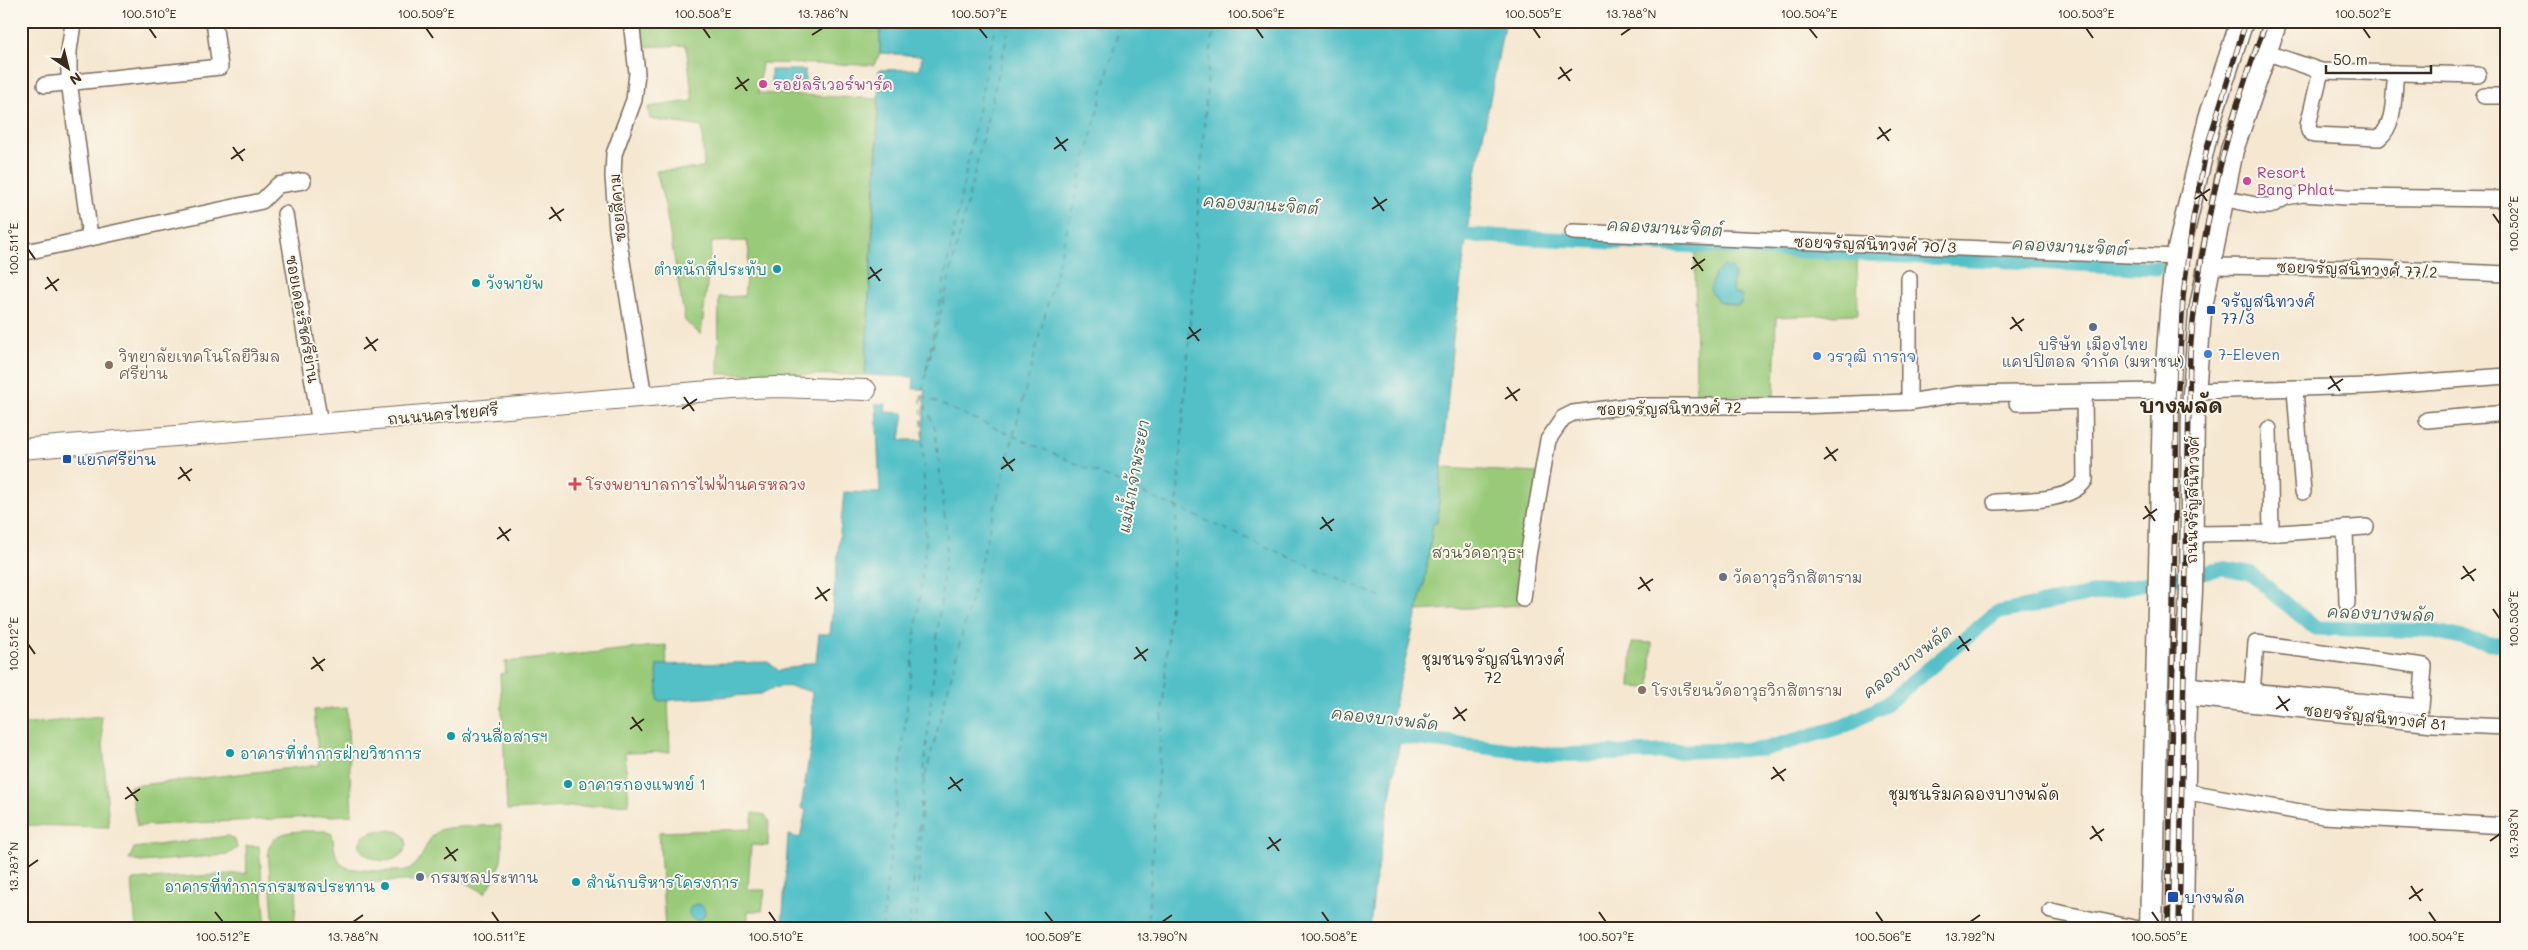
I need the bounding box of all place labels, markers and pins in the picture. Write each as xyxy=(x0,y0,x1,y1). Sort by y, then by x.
place label: รอยัลริเวอร์พาร์ค xyxy=(773,74,893,94)
marker: รอยัลริเวอร์พาร์ค xyxy=(757,78,769,90)
place label: Resort Bang Phlat xyxy=(2257,162,2335,199)
marker: Resort Bang Phlat xyxy=(2241,175,2253,187)
place label: ตำหนักที่ประทับ xyxy=(654,254,767,279)
marker: ตำหนักที่ประทับ xyxy=(771,263,783,275)
place label: วังพายัพ xyxy=(486,273,544,293)
marker: วังพายัพ xyxy=(470,277,482,289)
place label: จรัญสนิทวงศ์ 77/3 xyxy=(2221,291,2315,328)
marker: จรัญสนิทวงศ์ 77/3 xyxy=(2205,304,2217,316)
marker: บริษัท เมืองไทย แคปปิตอล จำกัด (มหาชน) xyxy=(2087,321,2099,333)
place label: บริษัท เมืองไทย แคปปิตอล จำกัด (มหาชน) xyxy=(2002,334,2184,371)
place label: 7-Eleven xyxy=(2218,344,2280,364)
place label: วิทยาลัยเทคโนโลยีวิมล ศรีย่าน xyxy=(118,346,280,383)
place label: วรวุฒิ การาจ xyxy=(1827,346,1916,368)
marker: 7-Eleven xyxy=(2202,348,2214,360)
marker: วรวุฒิ การาจ xyxy=(1811,350,1823,362)
marker: วิทยาลัยเทคโนโลยีวิมล ศรีย่าน xyxy=(103,359,115,371)
place label: แยกศรีย่าน xyxy=(77,449,156,469)
marker: แยกศรีย่าน xyxy=(61,453,73,465)
place label: โรงพยาบาลการไฟฟ้านครหลวง xyxy=(585,474,806,494)
marker: โรงพยาบาลการไฟฟ้านครหลวง xyxy=(568,477,582,491)
place label: วัดอาวุธวิกสิตาราม xyxy=(1733,567,1862,589)
marker: วัดอาวุธวิกสิตาราม xyxy=(1717,571,1729,583)
place label: โรงเรียนวัดอาวุธวิกสิตาราม xyxy=(1651,680,1843,702)
marker: โรงเรียนวัดอาวุธวิกสิตาราม xyxy=(1636,684,1648,696)
place label: ส่วนสื่อสารฯ xyxy=(461,721,548,746)
marker: ส่วนสื่อสารฯ xyxy=(445,730,457,742)
place label: อาคารที่ทำการฝ่ายวิชาการ xyxy=(240,738,422,763)
marker: อาคารที่ทำการฝ่ายวิชาการ xyxy=(224,747,236,759)
place label: อาคารกองแพทย์ 1 xyxy=(578,774,706,794)
marker: อาคารกองแพทย์ 1 xyxy=(562,778,574,790)
place label: กรมชลประทาน xyxy=(430,867,538,887)
place label: อาคารที่ทำการกรมชลประทาน xyxy=(164,871,375,896)
marker: กรมชลประทาน xyxy=(414,871,426,883)
place label: สำนักบริหารโครงการ xyxy=(586,872,739,892)
marker: สำนักบริหารโครงการ xyxy=(570,876,582,888)
marker: อาคารที่ทำการกรมชลประทาน xyxy=(379,880,391,892)
place label: บางพลัด xyxy=(2184,887,2245,907)
marker: บางพลัด xyxy=(2166,890,2180,904)

